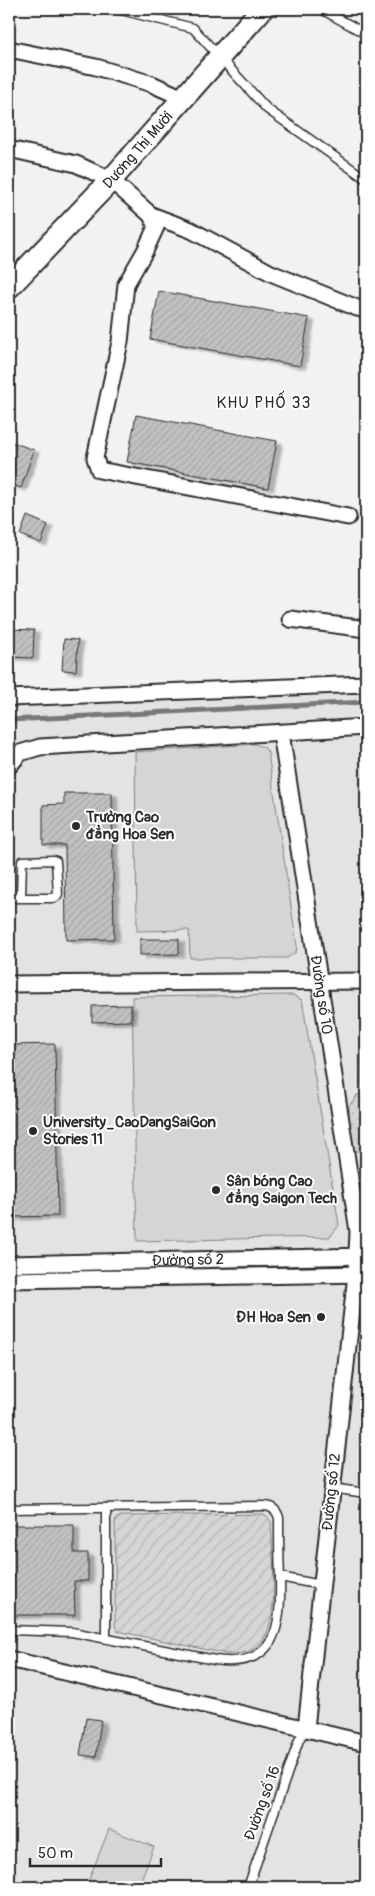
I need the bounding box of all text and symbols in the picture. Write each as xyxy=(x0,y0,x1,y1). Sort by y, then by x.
street label: Dương Thị Mười xyxy=(99,107,177,193)
district label: KHU PHỐ 33 xyxy=(217,390,311,413)
place label: Trường Cao đẳng Hoa Sen xyxy=(85,808,175,844)
marker: Trường Cao đẳng Hoa Sen xyxy=(70,820,82,832)
street label: Đường số 10 xyxy=(305,954,336,1036)
place label: University_CaoDangSaiGon Stories 11 xyxy=(43,1113,217,1149)
marker: University_CaoDangSaiGon Stories 11 xyxy=(27,1125,39,1137)
place label: Sân bóng Cao đẳng Saigon Tech xyxy=(226,1172,337,1208)
marker: Sân bóng Cao đẳng Saigon Tech xyxy=(210,1184,222,1196)
street label: Đường số 2 xyxy=(152,1250,224,1271)
place label: ĐH Hoa Sen xyxy=(236,1308,311,1327)
marker: ĐH Hoa Sen xyxy=(315,1311,327,1323)
street label: Đường số 12 xyxy=(318,1452,345,1532)
street label: Đường số 16 xyxy=(240,1763,285,1843)
scale bar xyxy=(30,1836,161,1868)
text: 50 m xyxy=(38,1844,73,1863)

